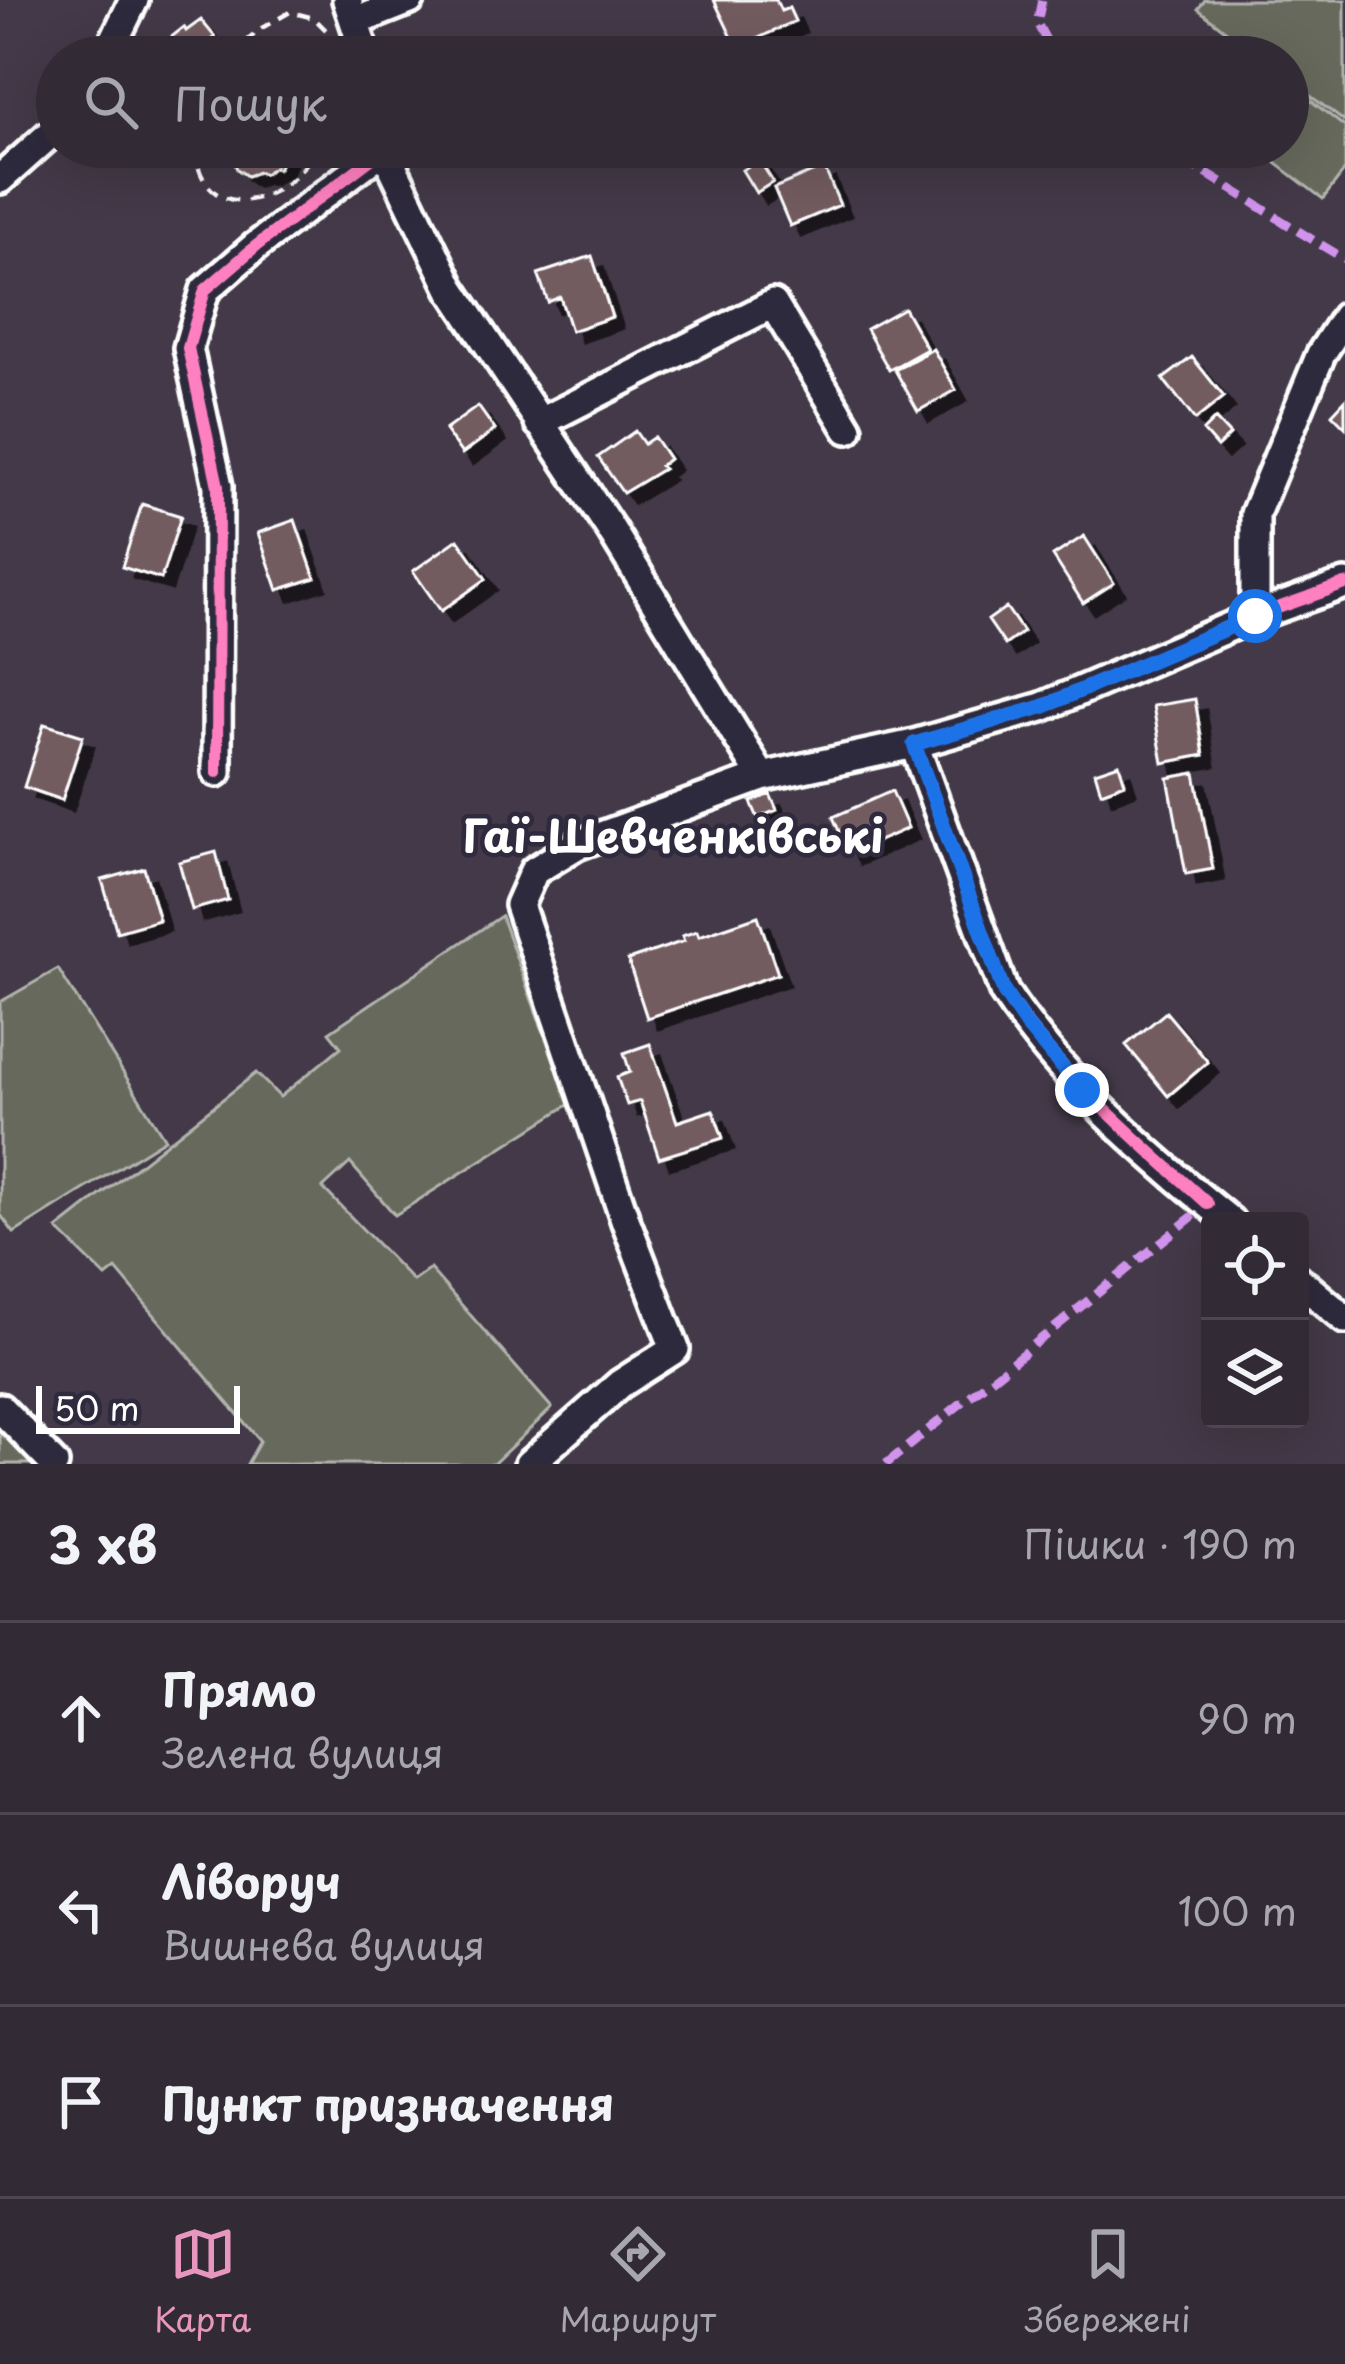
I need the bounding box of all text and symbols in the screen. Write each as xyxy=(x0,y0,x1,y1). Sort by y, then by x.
search box xyxy=(36,36,1309,168)
text: Пошук xyxy=(174,68,327,136)
icon: search xyxy=(78,69,144,135)
route start xyxy=(1228,589,1282,643)
district label: Гаї-Шевченківські xyxy=(462,800,884,868)
route end xyxy=(1055,1063,1109,1117)
map controls xyxy=(1201,1212,1309,1428)
button: locate xyxy=(1201,1212,1309,1320)
button: layers xyxy=(1201,1320,1309,1428)
scale bar xyxy=(36,1380,240,1433)
text: 50 m xyxy=(54,1382,140,1432)
text: 3 хв xyxy=(48,1504,157,1581)
text: Пішки · 190 m xyxy=(1024,1513,1297,1572)
text: Прямо xyxy=(162,1654,316,1722)
icon: ahead xyxy=(48,1685,114,1751)
text: 90 m xyxy=(1197,1688,1297,1747)
text: Зелена вулиця xyxy=(162,1722,444,1781)
text: Ліворуч xyxy=(162,1846,341,1914)
icon: left xyxy=(48,1877,114,1943)
text: 100 m xyxy=(1178,1880,1297,1939)
text: Вишнева вулиця xyxy=(162,1914,485,1973)
text: Пункт призначення xyxy=(162,2068,614,2136)
icon: arrive xyxy=(48,2069,114,2135)
tab: Карта xyxy=(154,2221,251,2343)
tab: Маршрут xyxy=(560,2221,716,2343)
tab: Збережені xyxy=(1025,2221,1191,2343)

